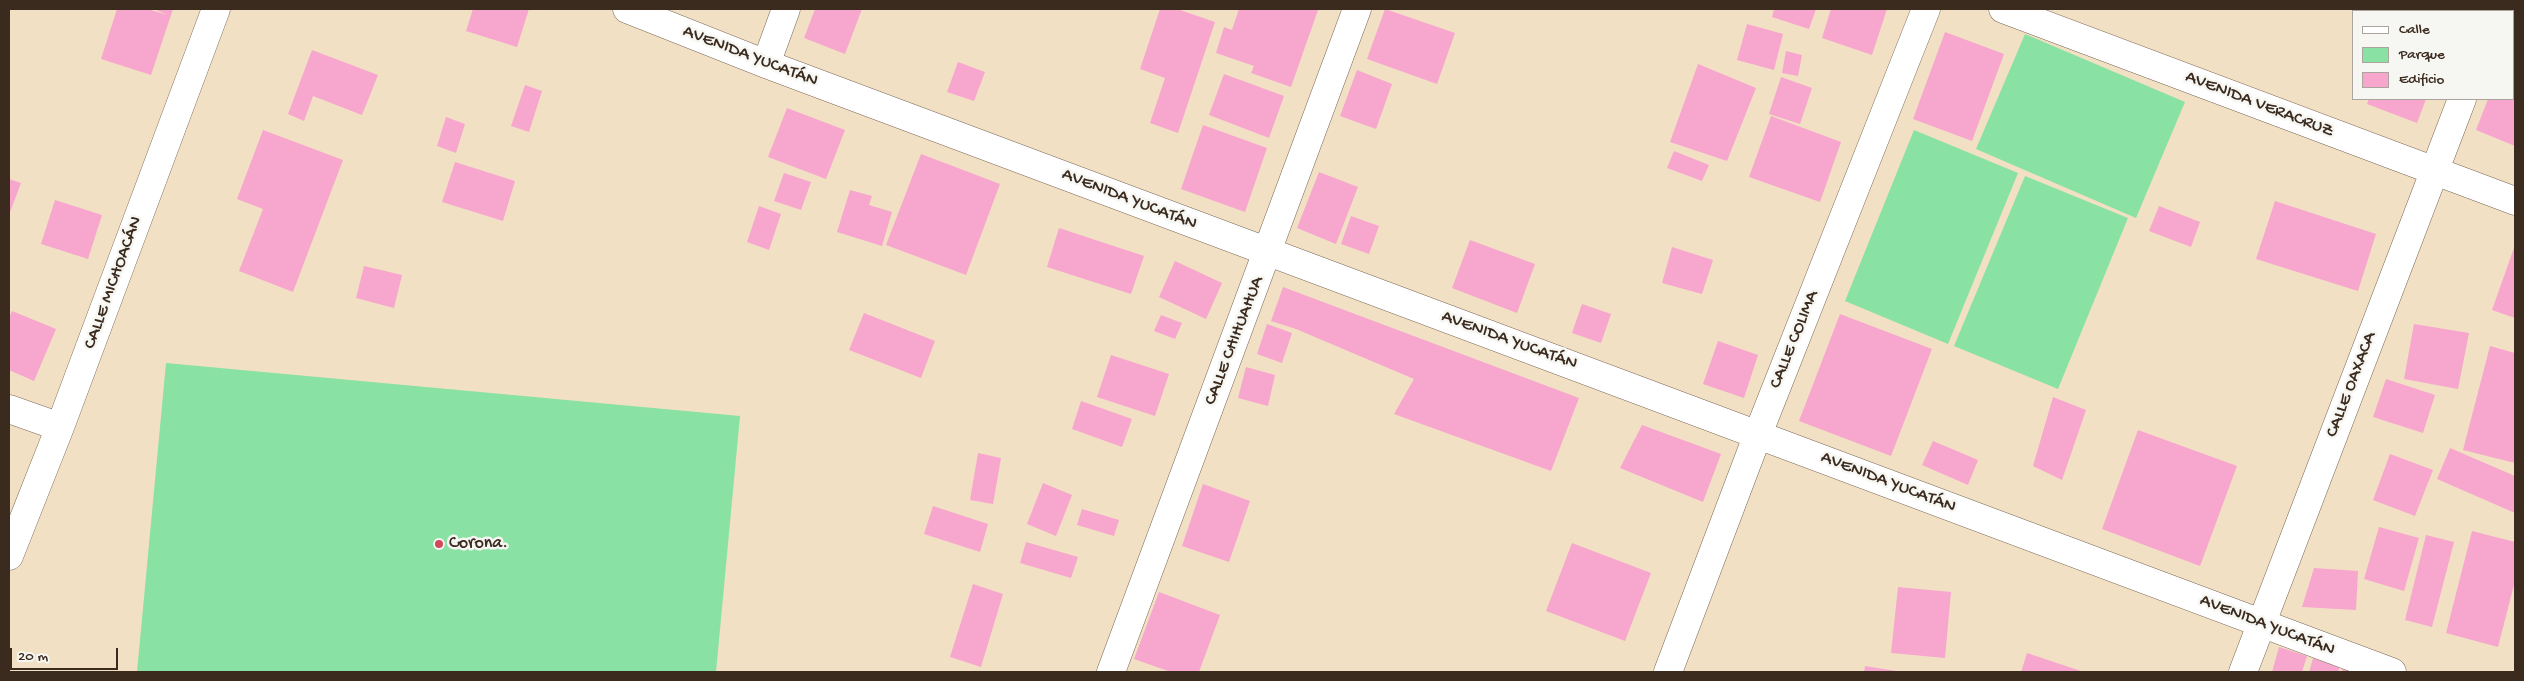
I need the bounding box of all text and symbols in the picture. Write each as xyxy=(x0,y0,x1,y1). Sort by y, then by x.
legend xyxy=(2352,10,2514,100)
street label: AVENIDA YUCATÁN xyxy=(679,21,821,93)
text: Calle xyxy=(2399,21,2430,39)
text: Parque xyxy=(2399,46,2445,64)
street label: AVENIDA VERACRUZ xyxy=(2182,67,2336,143)
text: Edificio xyxy=(2399,71,2444,89)
street label: AVENIDA YUCATÁN xyxy=(1058,164,1200,236)
street label: CALLE MICHOACÁN xyxy=(80,214,148,352)
street label: CALLE CHIHUAHUA xyxy=(1201,274,1269,408)
street label: CALLE COLIMA xyxy=(1766,288,1824,392)
street label: AVENIDA YUCATÁN xyxy=(1438,306,1580,376)
street label: CALLE OAXACA xyxy=(2322,329,2382,441)
street label: AVENIDA YUCATÁN xyxy=(1817,447,1959,519)
place label: Corona. xyxy=(449,533,508,555)
marker: Corona. xyxy=(433,538,445,550)
street label: AVENIDA YUCATÁN xyxy=(2196,590,2338,662)
scale bar xyxy=(12,638,120,670)
text: 20 m xyxy=(18,648,48,666)

